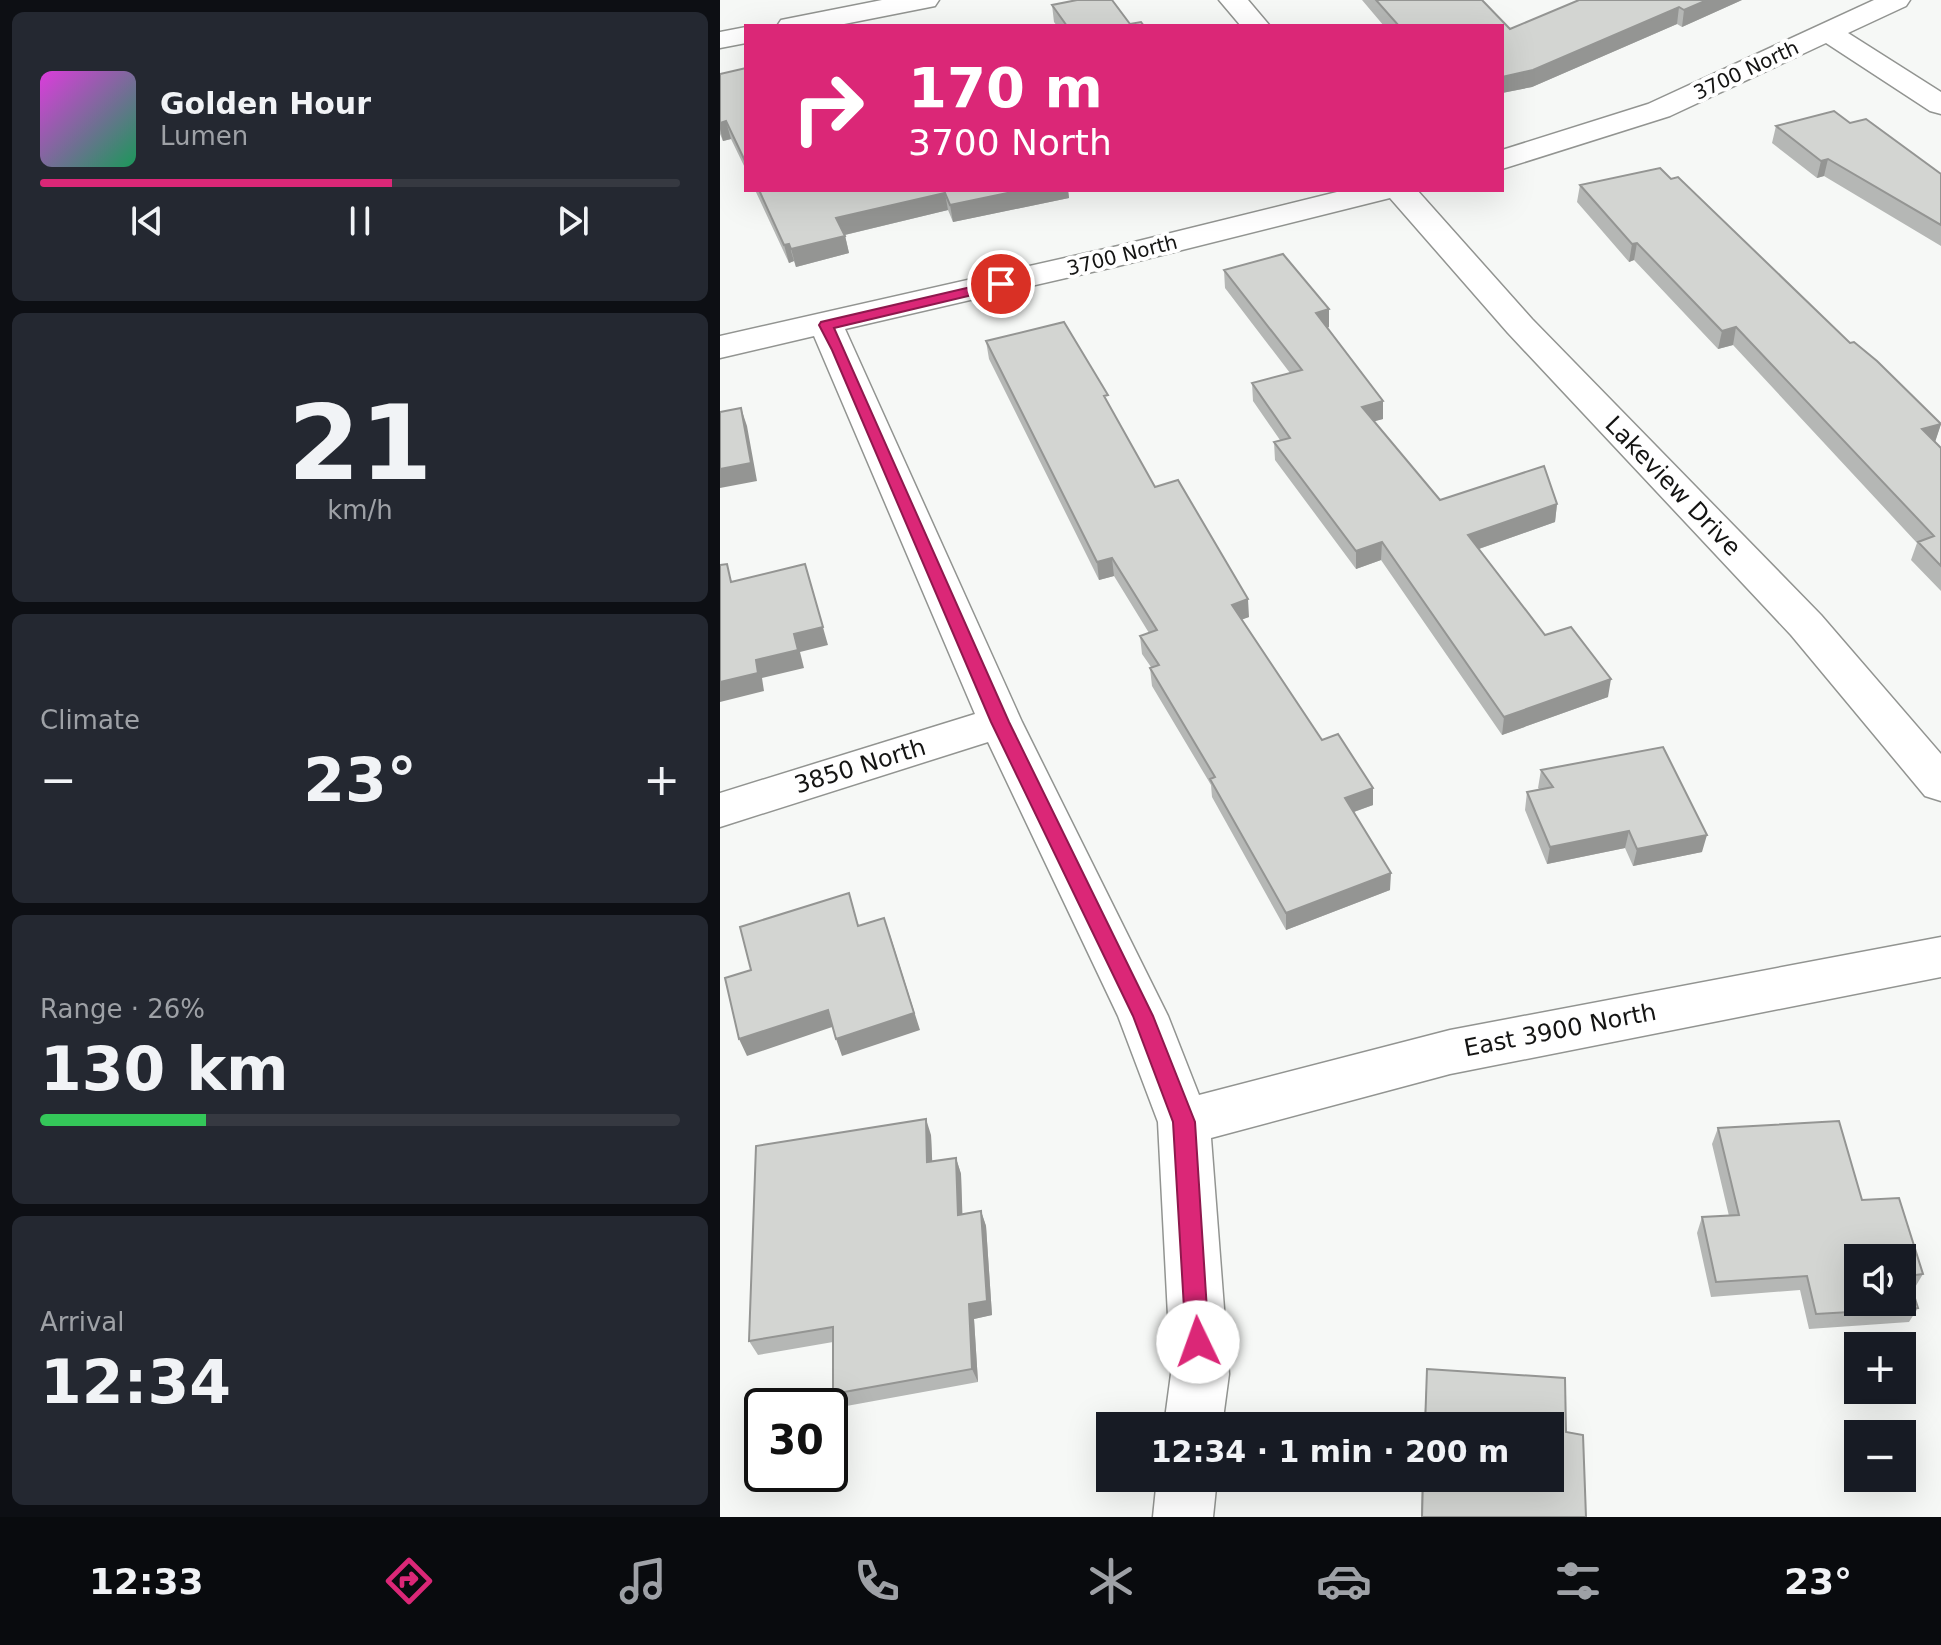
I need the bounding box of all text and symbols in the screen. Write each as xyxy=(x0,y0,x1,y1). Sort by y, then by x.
street label: 3700 North xyxy=(1690,35,1802,105)
text: 170 m xyxy=(908,55,1103,120)
icon: right xyxy=(776,56,880,160)
text: Golden Hour xyxy=(160,86,371,121)
text: Lumen xyxy=(160,121,248,151)
text: 3700 North xyxy=(908,122,1112,163)
icon: previous xyxy=(125,199,169,243)
icon: pause xyxy=(338,199,382,243)
icon: next xyxy=(551,199,595,243)
street label: 3700 North xyxy=(1064,230,1180,280)
pin xyxy=(967,250,1035,318)
icon: arrive xyxy=(979,262,1023,306)
text: 21 xyxy=(288,382,432,504)
street label: Lakeview Drive xyxy=(1599,411,1747,561)
text: km/h xyxy=(327,495,393,525)
text: Climate xyxy=(40,705,140,735)
street label: 3850 North xyxy=(791,733,929,799)
text: 23° xyxy=(303,745,417,815)
text: − xyxy=(40,754,77,805)
text: + xyxy=(643,754,680,805)
text: Range · 26% xyxy=(40,994,205,1024)
street label: East 3900 North xyxy=(1461,998,1659,1062)
text: 130 km xyxy=(40,1034,289,1104)
map controls xyxy=(1844,1244,1916,1492)
button: sound xyxy=(1844,1244,1916,1316)
position arrow xyxy=(1156,1300,1240,1384)
text: Arrival xyxy=(40,1307,124,1337)
button: + xyxy=(1844,1332,1916,1404)
text: 12:34 xyxy=(40,1347,231,1417)
speed limit sign: 30 xyxy=(744,1388,848,1492)
button: − xyxy=(1844,1420,1916,1492)
text: 12:34 · 1 min · 200 m xyxy=(1151,1434,1509,1469)
icon: directions xyxy=(381,1553,437,1609)
icon: music xyxy=(615,1553,671,1609)
icon: phone xyxy=(849,1553,905,1609)
icon: climate xyxy=(1083,1553,1139,1609)
icon: car xyxy=(1316,1553,1372,1609)
icon: filters xyxy=(1550,1553,1606,1609)
text: 12:33 xyxy=(89,1561,203,1602)
text: 23° xyxy=(1784,1561,1852,1602)

